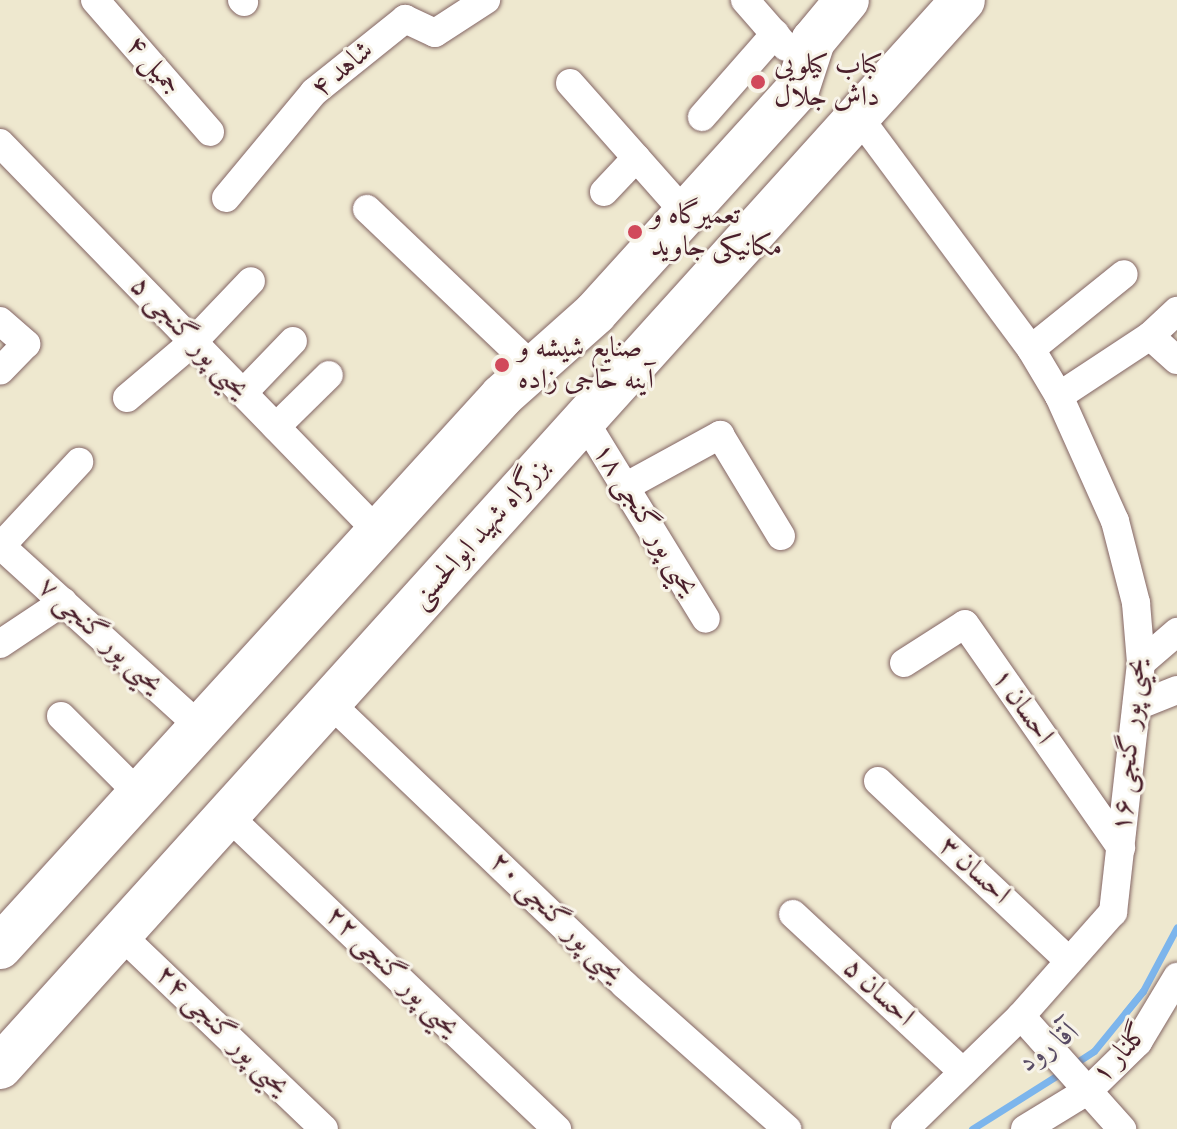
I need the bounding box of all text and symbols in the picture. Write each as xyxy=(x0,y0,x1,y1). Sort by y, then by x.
street label: جمیل ۴ xyxy=(118,29,188,103)
street label: شاهد ۴ xyxy=(305,34,381,106)
place label: کباب کیلویی داش جلال xyxy=(774,49,883,115)
marker: کباب کیلویی داش جلال xyxy=(749,73,767,91)
place label: تعمیرگاه و مکانیکی جاوید xyxy=(651,199,782,265)
marker: تعمیرگاه و مکانیکی جاوید xyxy=(626,223,644,241)
street label: یحیی پور گنجی ۵ xyxy=(122,270,256,406)
place label: صنایع شیشه و آینه حاجی زاده xyxy=(518,332,654,398)
marker: صنایع شیشه و آینه حاجی زاده xyxy=(493,356,511,374)
street label: یحیی پور گنجی ۱۸ xyxy=(585,437,705,603)
street label: بزرگراه شهید ابوالحسنی xyxy=(404,451,558,617)
street label: یحیی پور گنجی ۷ xyxy=(30,571,170,701)
street label: یحیی پور گنجی ۱۶ xyxy=(1106,657,1154,833)
street label: احسان ۱ xyxy=(984,663,1060,751)
street label: احسان ۳ xyxy=(931,830,1017,912)
street label: یحیی پور گنجی ۲۰ xyxy=(482,846,630,990)
street label: یحیی پور گنجی ۲۲ xyxy=(318,900,466,1044)
street label: احسان ۵ xyxy=(835,952,921,1034)
street label: یحیی پور گنجی ۲۴ xyxy=(148,959,296,1103)
water label: آقا رود xyxy=(1013,1014,1087,1082)
street label: گلنار ۱ xyxy=(1086,1017,1156,1091)

